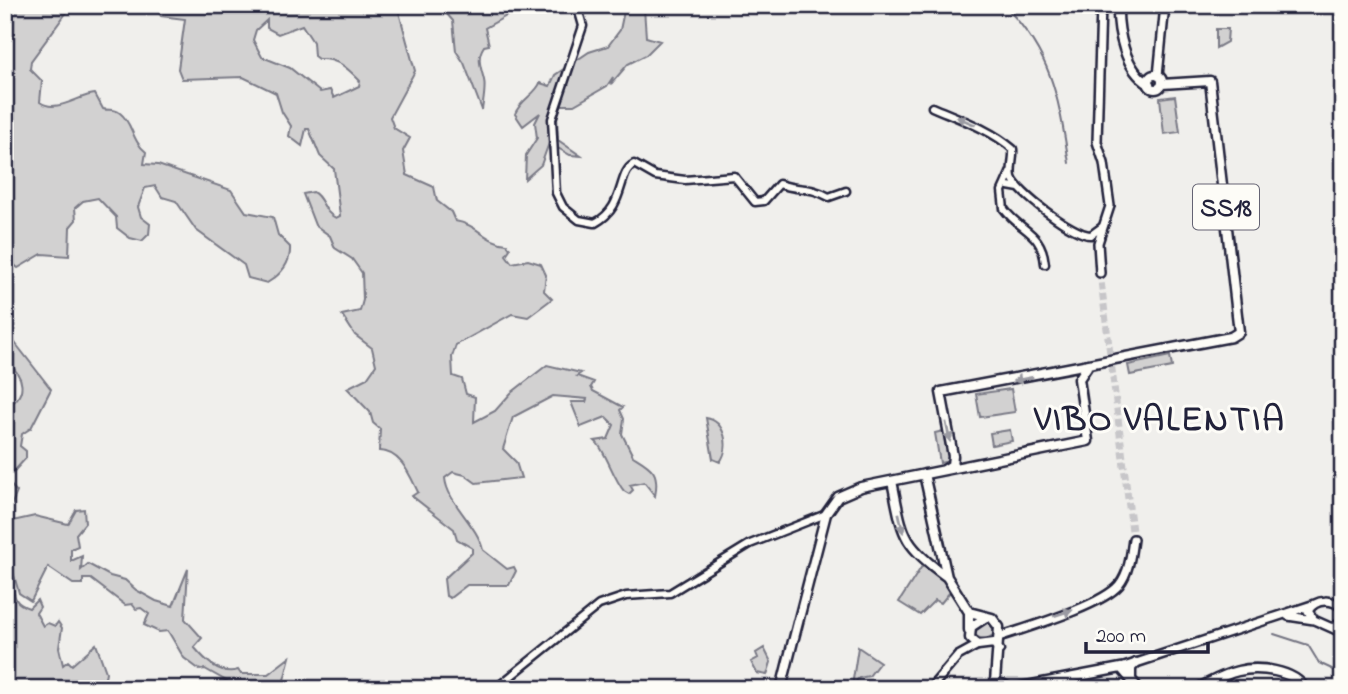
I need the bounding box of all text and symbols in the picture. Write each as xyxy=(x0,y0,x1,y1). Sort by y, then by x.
one-way arrow xyxy=(955,116,976,127)
road number: SS18 xyxy=(1193,184,1259,230)
one-way arrow xyxy=(1011,374,1033,385)
district label: VIBO VALENTIA xyxy=(1033,396,1286,447)
one-way arrow xyxy=(942,421,953,443)
one-way arrow xyxy=(895,512,906,534)
one-way arrow xyxy=(1053,608,1074,618)
scale bar xyxy=(1086,610,1208,654)
text: 200 m xyxy=(1096,622,1146,652)

